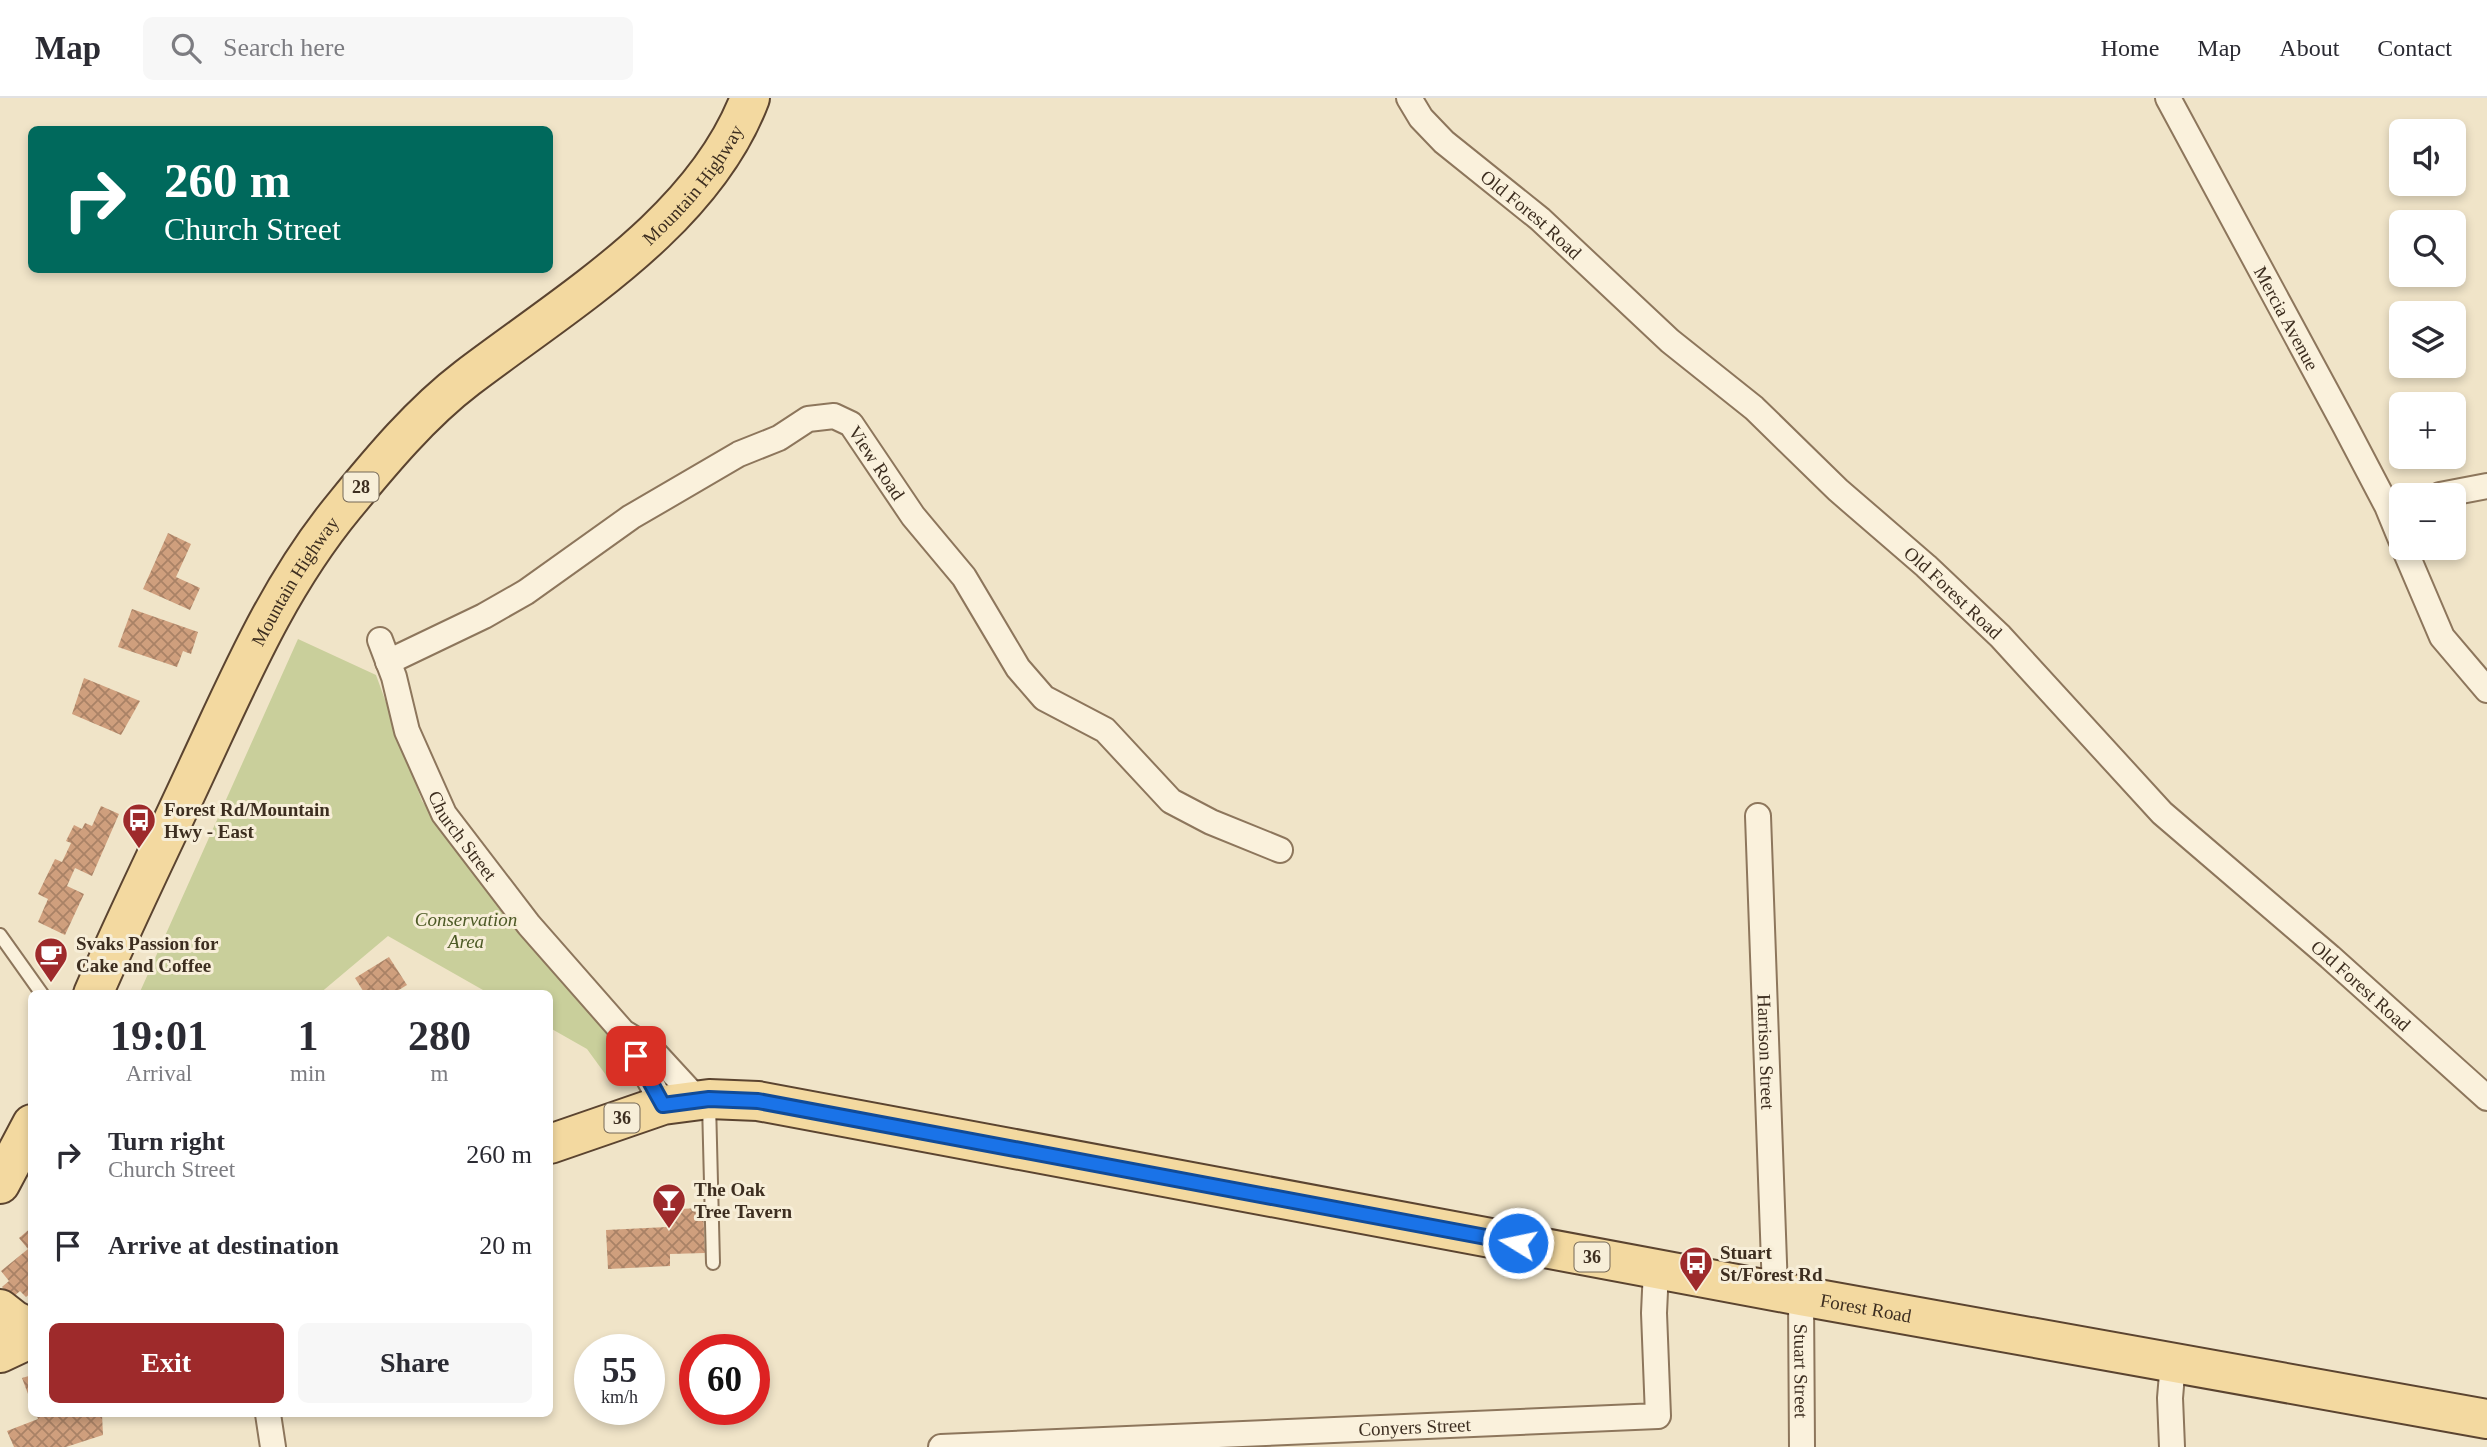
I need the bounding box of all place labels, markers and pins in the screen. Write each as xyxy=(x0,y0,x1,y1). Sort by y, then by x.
place label: Forest Rd/Mountain Hwy - East xyxy=(164,799,330,842)
bus stop icon: Forest Rd/Mountain Hwy - East xyxy=(120,801,158,850)
place label: Svaks Passion for Cake and Coffee xyxy=(76,933,219,976)
cafe icon: Svaks Passion for Cake and Coffee xyxy=(32,935,70,984)
pin xyxy=(606,1026,666,1086)
place label: The Oak Tree Tavern xyxy=(694,1179,792,1222)
bar icon: The Oak Tree Tavern xyxy=(650,1181,688,1230)
place label: Stuart St/Forest Rd xyxy=(1720,1242,1823,1285)
bus stop icon: Stuart St/Forest Rd xyxy=(1677,1244,1715,1293)

